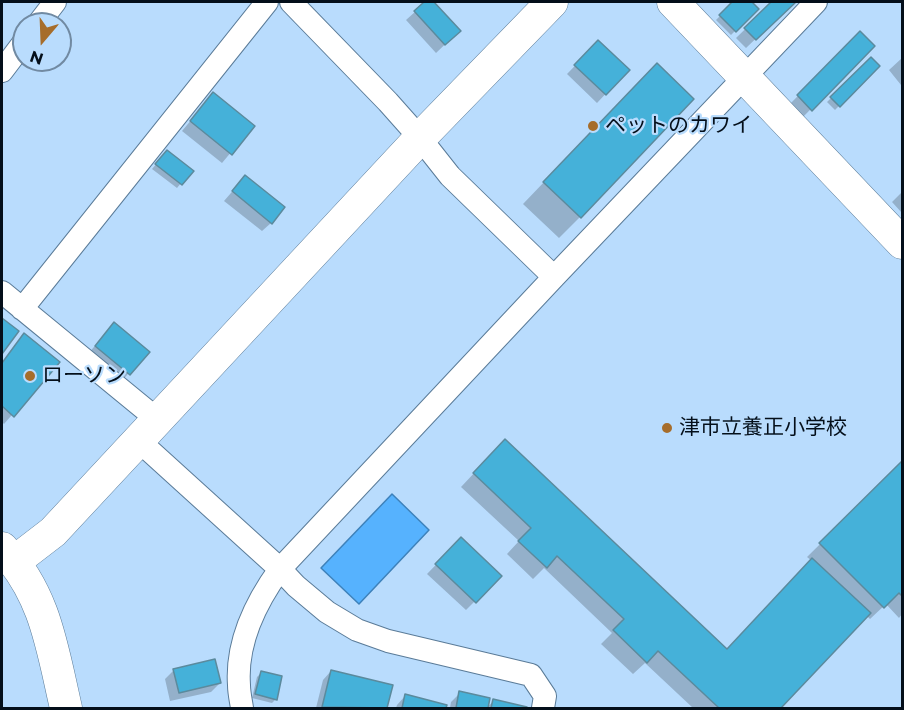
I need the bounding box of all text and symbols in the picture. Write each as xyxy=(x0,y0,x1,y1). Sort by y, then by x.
north arrow xyxy=(12,12,72,72)
text: N xyxy=(27,47,46,69)
place label: ペットのカワイ xyxy=(605,113,752,139)
marker: ペットのカワイ xyxy=(586,119,600,133)
place label: ローソン xyxy=(42,363,126,389)
marker: ローソン xyxy=(23,369,37,383)
place label: 津市立養正小学校 xyxy=(679,415,847,441)
marker: 津市立養正小学校 xyxy=(660,421,674,435)

